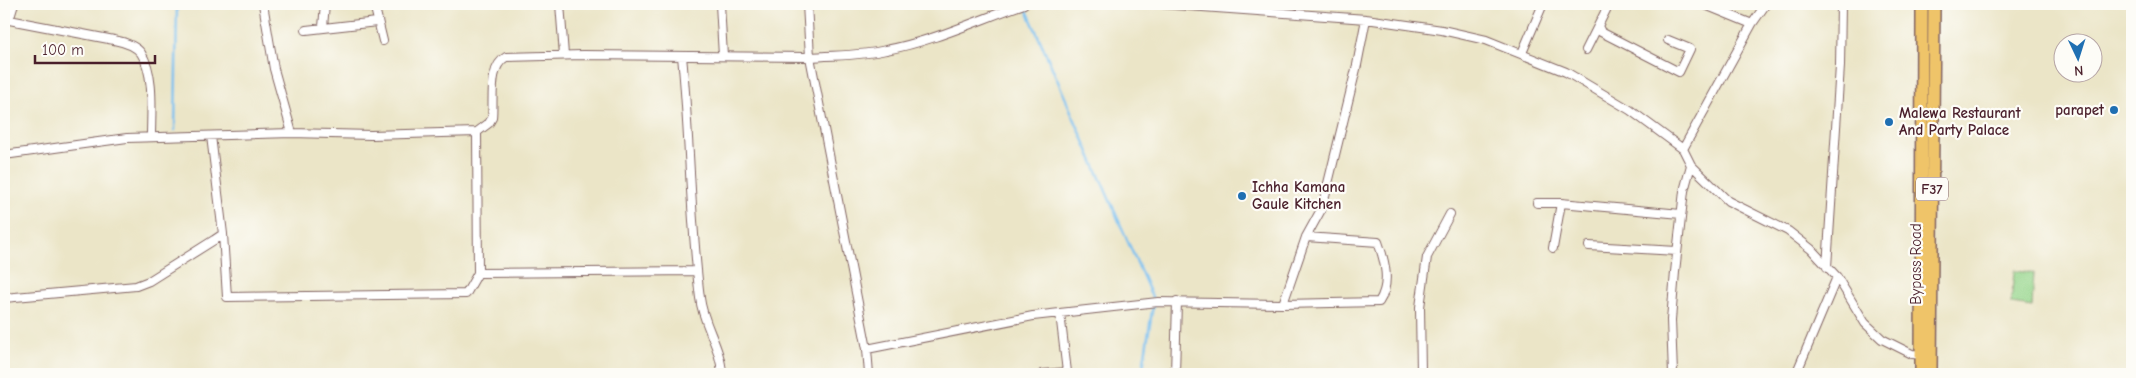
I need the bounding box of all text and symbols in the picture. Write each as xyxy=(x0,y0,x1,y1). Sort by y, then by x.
scale bar xyxy=(35,32,155,64)
north arrow xyxy=(2054,32,2104,82)
text: 100 m xyxy=(42,41,84,59)
text: N xyxy=(2074,62,2084,79)
place label: parapet xyxy=(2055,101,2105,119)
place label: Malewa Restaurant And Party Palace xyxy=(1899,104,2022,139)
marker: parapet xyxy=(2108,104,2120,116)
marker: Malewa Restaurant And Party Palace xyxy=(1883,116,1895,128)
place label: Ichha Kamana Gaule Kitchen xyxy=(1252,178,1345,213)
road number: F37 xyxy=(1916,178,1948,200)
marker: Ichha Kamana Gaule Kitchen xyxy=(1236,190,1248,202)
street label: Bypass Road xyxy=(1907,223,1925,305)

